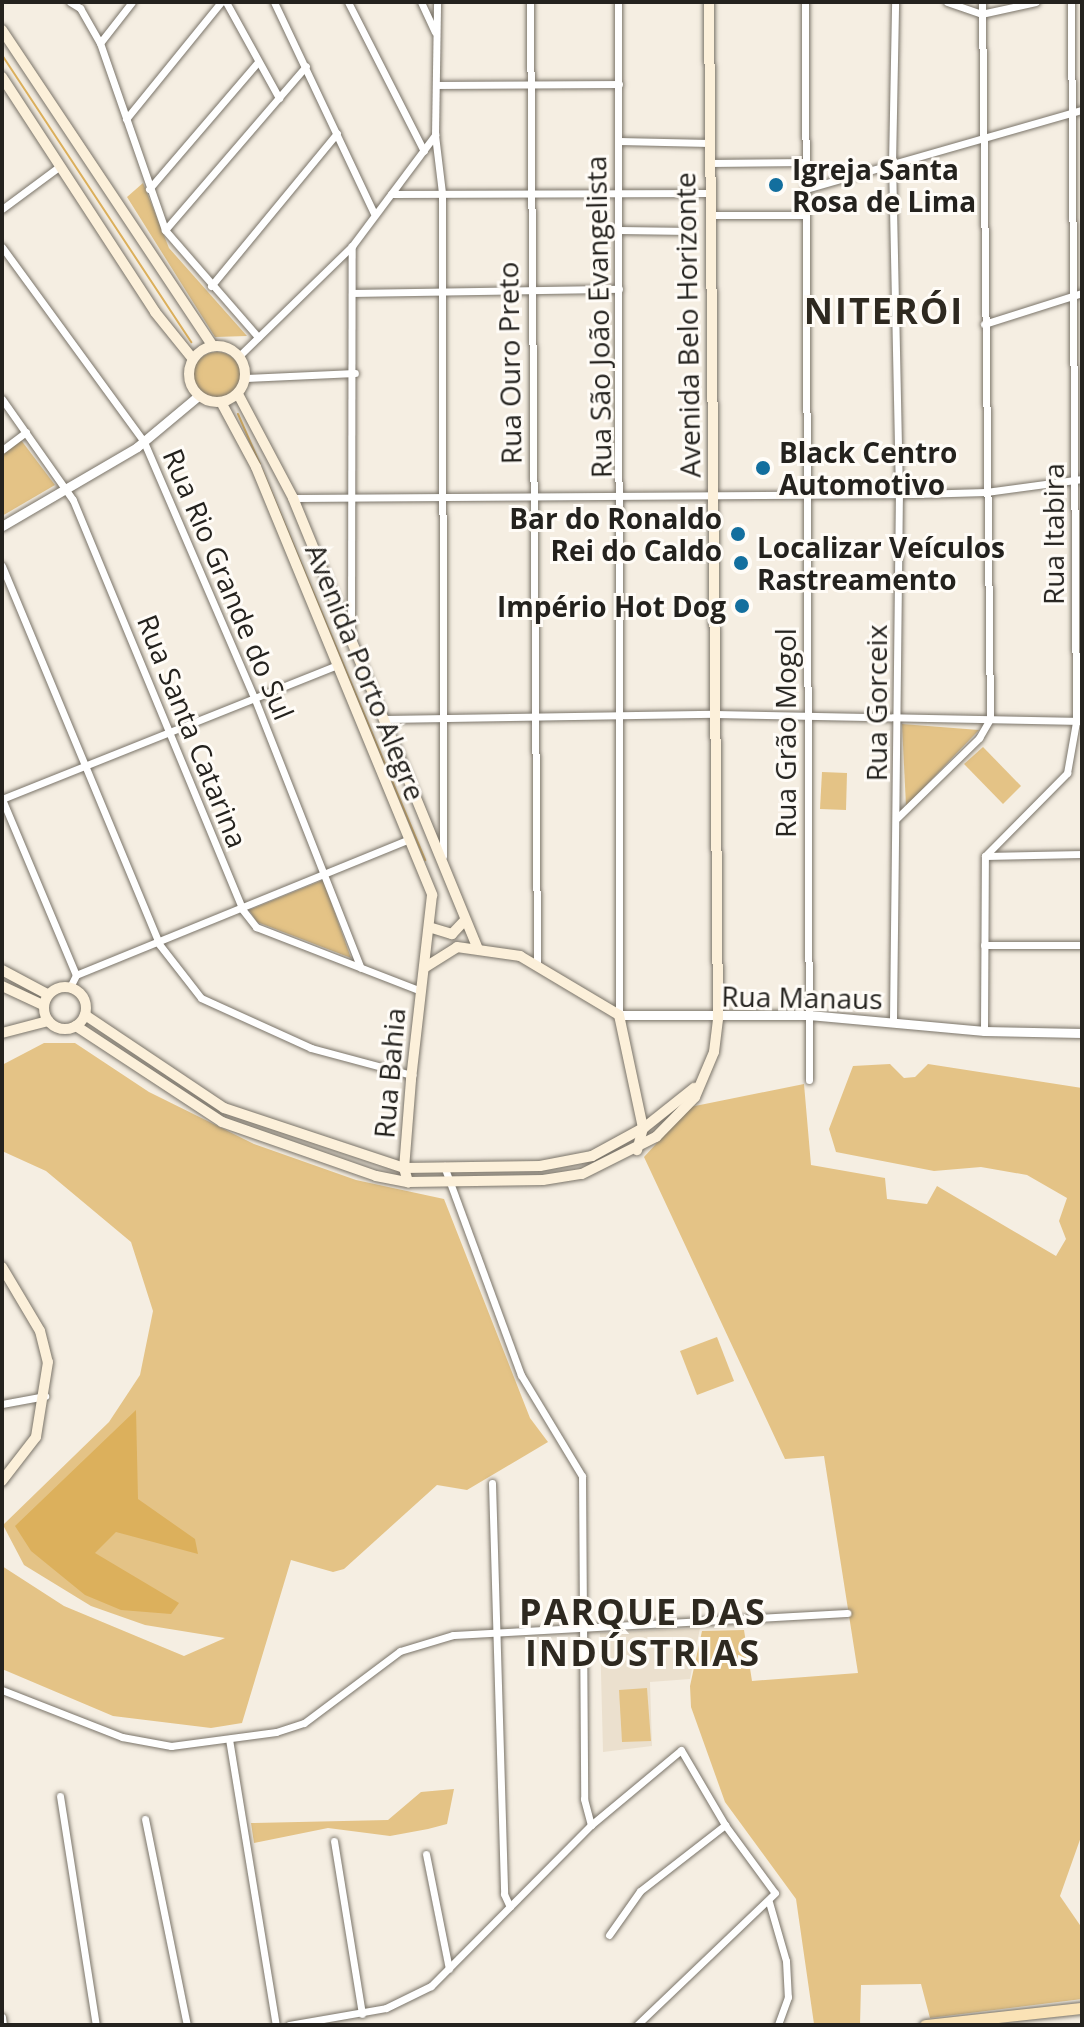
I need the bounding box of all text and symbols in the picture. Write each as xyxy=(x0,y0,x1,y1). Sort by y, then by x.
place label: Igreja Santa Rosa de Lima xyxy=(792,152,976,218)
street label: Rua São João Evangelista xyxy=(578,155,618,479)
street label: Avenida Belo Horizonte xyxy=(668,172,706,478)
marker: Igreja Santa Rosa de Lima xyxy=(767,176,785,194)
street label: Rua Ouro Preto xyxy=(490,261,528,465)
district label: NITERÓI xyxy=(804,289,964,333)
place label: Black Centro Automotivo xyxy=(779,435,957,501)
street label: Rua Rio Grande do Sul xyxy=(157,443,301,725)
marker: Black Centro Automotivo xyxy=(754,459,772,477)
street label: Rua Itabira xyxy=(1036,463,1070,605)
place label: Bar do Ronaldo Rei do Caldo xyxy=(509,501,722,567)
marker: Bar do Ronaldo Rei do Caldo xyxy=(729,525,747,543)
place label: Localizar Veículos Rastreamento xyxy=(757,530,1005,596)
street label: Avenida Porto Alegre xyxy=(299,539,433,805)
marker: Localizar Veículos Rastreamento xyxy=(732,554,750,572)
place label: Império Hot Dog xyxy=(497,589,726,623)
marker: Império Hot Dog xyxy=(733,597,751,615)
street label: Rua Santa Catarina xyxy=(131,610,255,852)
street label: Rua Gorceix xyxy=(859,625,893,781)
street label: Rua Grão Mogol xyxy=(768,628,802,838)
street label: Rua Manaus xyxy=(721,979,883,1015)
street label: Rua Bahia xyxy=(367,1006,411,1140)
district label: PARQUE DAS INDÚSTRIAS xyxy=(519,1589,767,1674)

